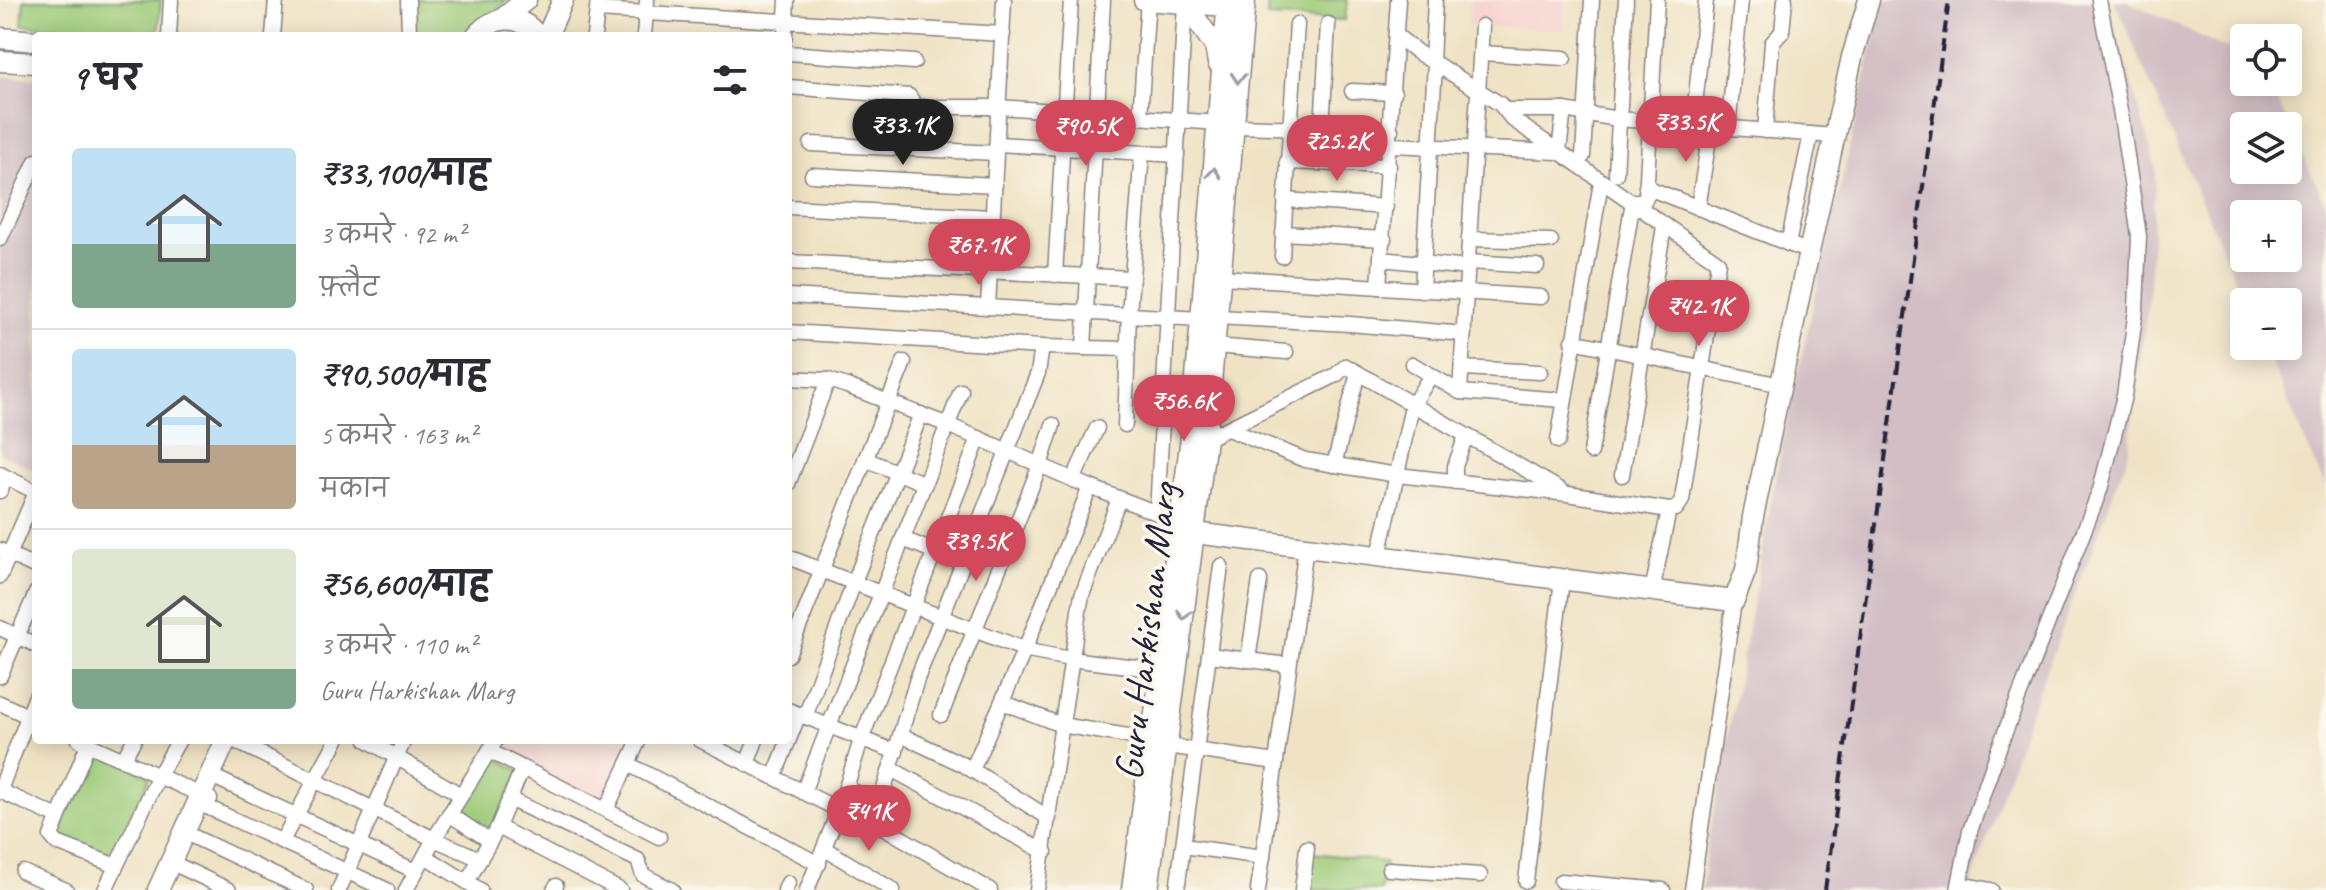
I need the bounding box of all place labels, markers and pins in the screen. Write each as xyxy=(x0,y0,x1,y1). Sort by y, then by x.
pin: ₹33.5K xyxy=(1621,96,1751,164)
pin: ₹33.1K xyxy=(838,99,968,167)
pin: ₹90.5K xyxy=(1021,100,1151,168)
pin: ₹25.2K xyxy=(1272,115,1402,183)
pin: ₹67.1K xyxy=(914,219,1044,287)
pin: ₹42.1K xyxy=(1634,280,1764,348)
pin: ₹56.6K xyxy=(1119,375,1249,443)
pin: ₹39.5K xyxy=(911,515,1041,583)
pin: ₹41K xyxy=(822,785,916,853)

